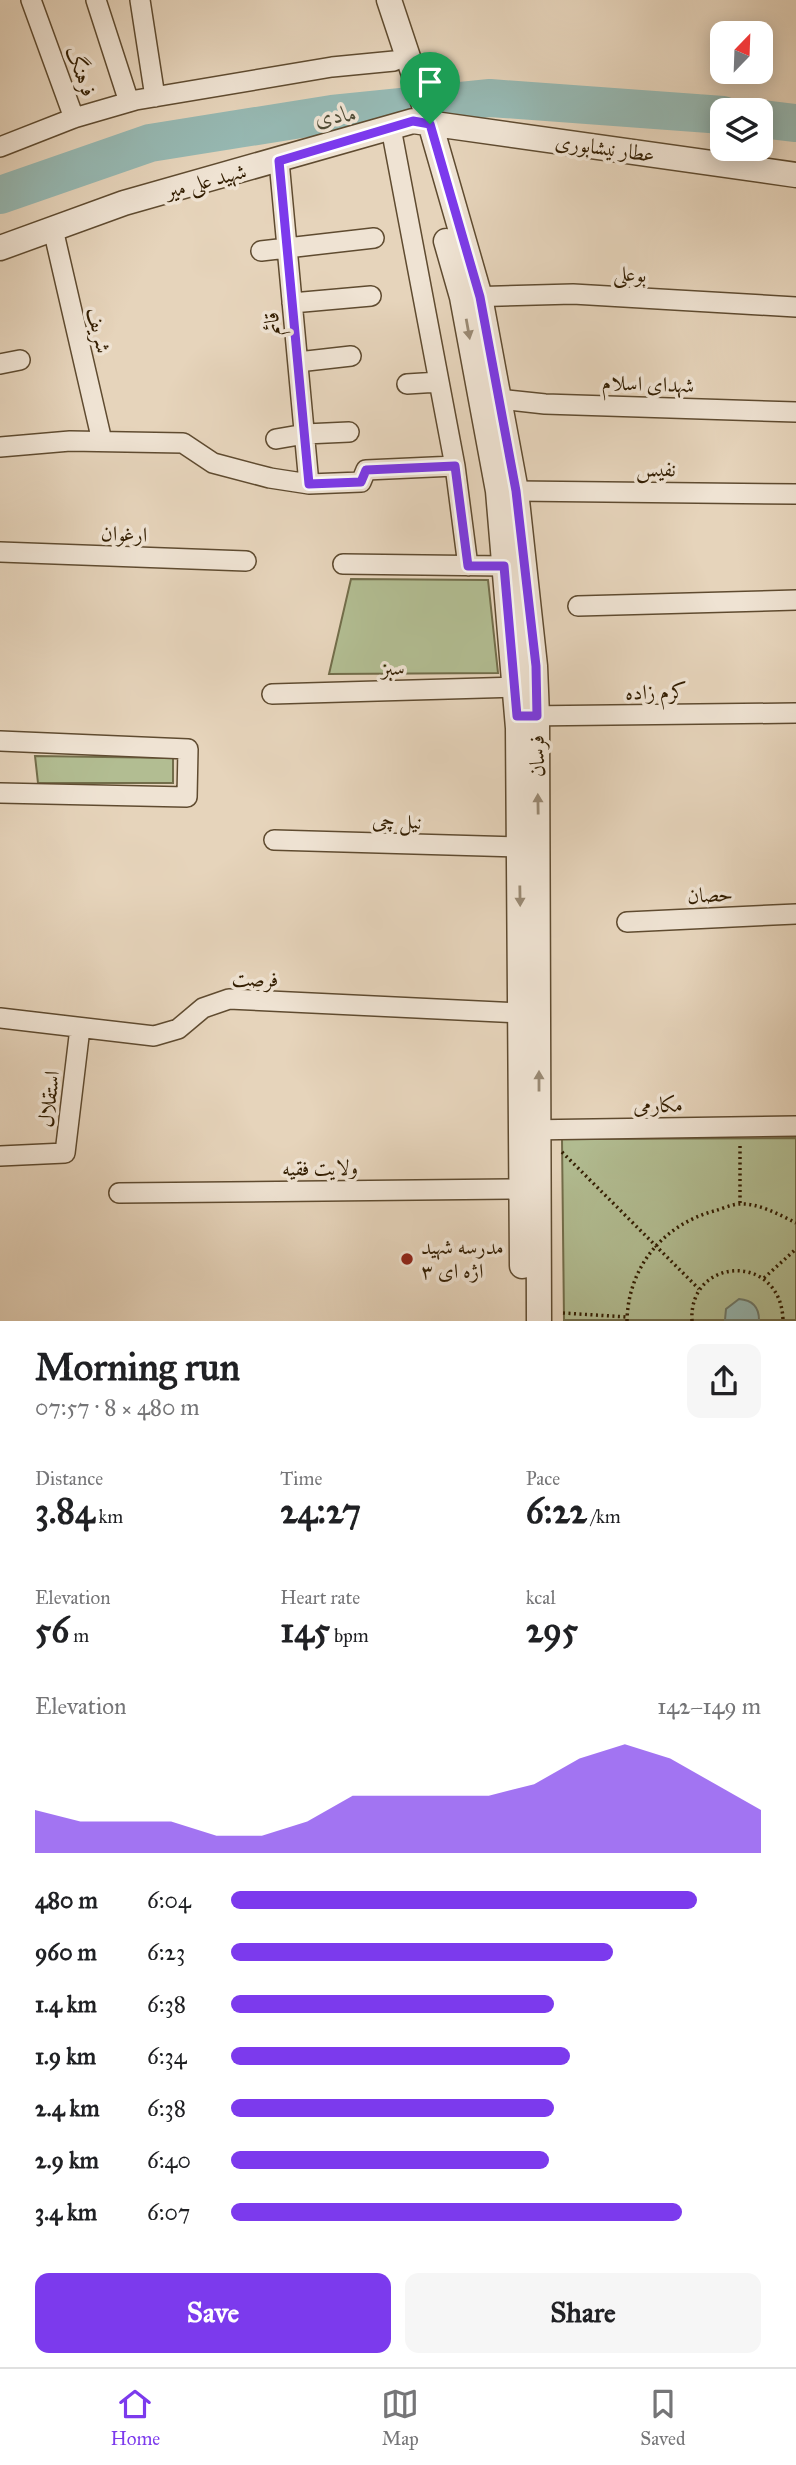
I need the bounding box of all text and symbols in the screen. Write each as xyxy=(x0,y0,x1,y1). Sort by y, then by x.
north arrow xyxy=(710,21,774,84)
map controls xyxy=(710,21,773,161)
street label: فرهنگ xyxy=(60,42,102,100)
pin xyxy=(400,52,460,124)
icon: arrive xyxy=(411,63,449,101)
button: layers xyxy=(710,98,773,161)
water label: مادی xyxy=(313,99,359,131)
street label: عطار نیشابوری xyxy=(553,128,657,168)
street label: شهید علی میر xyxy=(161,158,250,208)
street label: بوعلی xyxy=(612,260,647,291)
street label: شریف xyxy=(80,304,117,356)
street label: قائم xyxy=(258,311,291,337)
one-way arrow xyxy=(463,318,474,340)
street label: شهدای اسلام xyxy=(601,369,695,404)
street label: نفیس xyxy=(636,456,676,483)
street label: ارغوان xyxy=(100,520,148,548)
street label: سبز xyxy=(379,655,405,681)
street label: کرم زاده xyxy=(625,678,687,711)
street label: فرسان xyxy=(524,735,550,777)
one-way arrow xyxy=(532,793,544,815)
street label: نیل چی xyxy=(371,807,423,837)
street label: حصان xyxy=(686,881,734,909)
one-way arrow xyxy=(514,885,526,907)
street label: فرصت xyxy=(231,966,279,992)
street label: استقلال xyxy=(33,1069,65,1129)
one-way arrow xyxy=(533,1070,545,1092)
street label: مکارمی xyxy=(633,1092,683,1118)
street label: ولایت فقیه xyxy=(282,1154,358,1182)
place label: مدرسه شهید اژه ای ۳ xyxy=(421,1234,504,1284)
marker: مدرسه شهید اژه ای ۳ xyxy=(399,1251,415,1267)
text: Morning run xyxy=(35,1344,240,1390)
button: share xyxy=(687,1344,761,1418)
text: 07:57 · 8 × 480 m xyxy=(35,1393,200,1421)
text: Distance xyxy=(35,1467,103,1490)
text: Time xyxy=(280,1467,322,1490)
text: Pace xyxy=(526,1467,560,1490)
text: 3.84 xyxy=(35,1490,94,1533)
text: 24:27 xyxy=(280,1490,361,1533)
text: 6:22 xyxy=(526,1490,587,1533)
text: km xyxy=(94,1505,123,1528)
text: /km xyxy=(587,1505,621,1528)
text: Elevation xyxy=(35,1586,110,1609)
text: Heart rate xyxy=(280,1586,360,1609)
text: kcal xyxy=(526,1586,556,1609)
text: 56 xyxy=(35,1609,69,1652)
text: 145 xyxy=(280,1609,330,1652)
text: 295 xyxy=(526,1609,578,1652)
text: m xyxy=(69,1624,89,1647)
text: bpm xyxy=(330,1624,369,1647)
text: Elevation xyxy=(35,1692,126,1720)
text: 142–149 m xyxy=(657,1692,761,1720)
text: 480 m xyxy=(35,1886,98,1914)
text: 6:04 xyxy=(147,1886,191,1914)
text: 960 m xyxy=(35,1938,97,1966)
text: 6:23 xyxy=(147,1938,185,1966)
text: 1.4 km xyxy=(35,1990,97,2018)
text: 6:38 xyxy=(147,1990,186,2018)
text: 1.9 km xyxy=(35,2042,96,2070)
text: 6:34 xyxy=(147,2042,187,2070)
text: 2.4 km xyxy=(35,2094,100,2122)
text: 6:38 xyxy=(147,2094,186,2122)
text: 2.9 km xyxy=(35,2146,99,2174)
text: 6:40 xyxy=(147,2146,191,2174)
text: 3.4 km xyxy=(35,2198,97,2226)
text: 6:07 xyxy=(147,2198,190,2226)
button: Save xyxy=(35,2273,391,2353)
button: Share xyxy=(405,2273,761,2353)
tab: Home xyxy=(111,2385,160,2450)
tab: Map xyxy=(381,2385,419,2450)
tab: Saved xyxy=(640,2385,685,2450)

